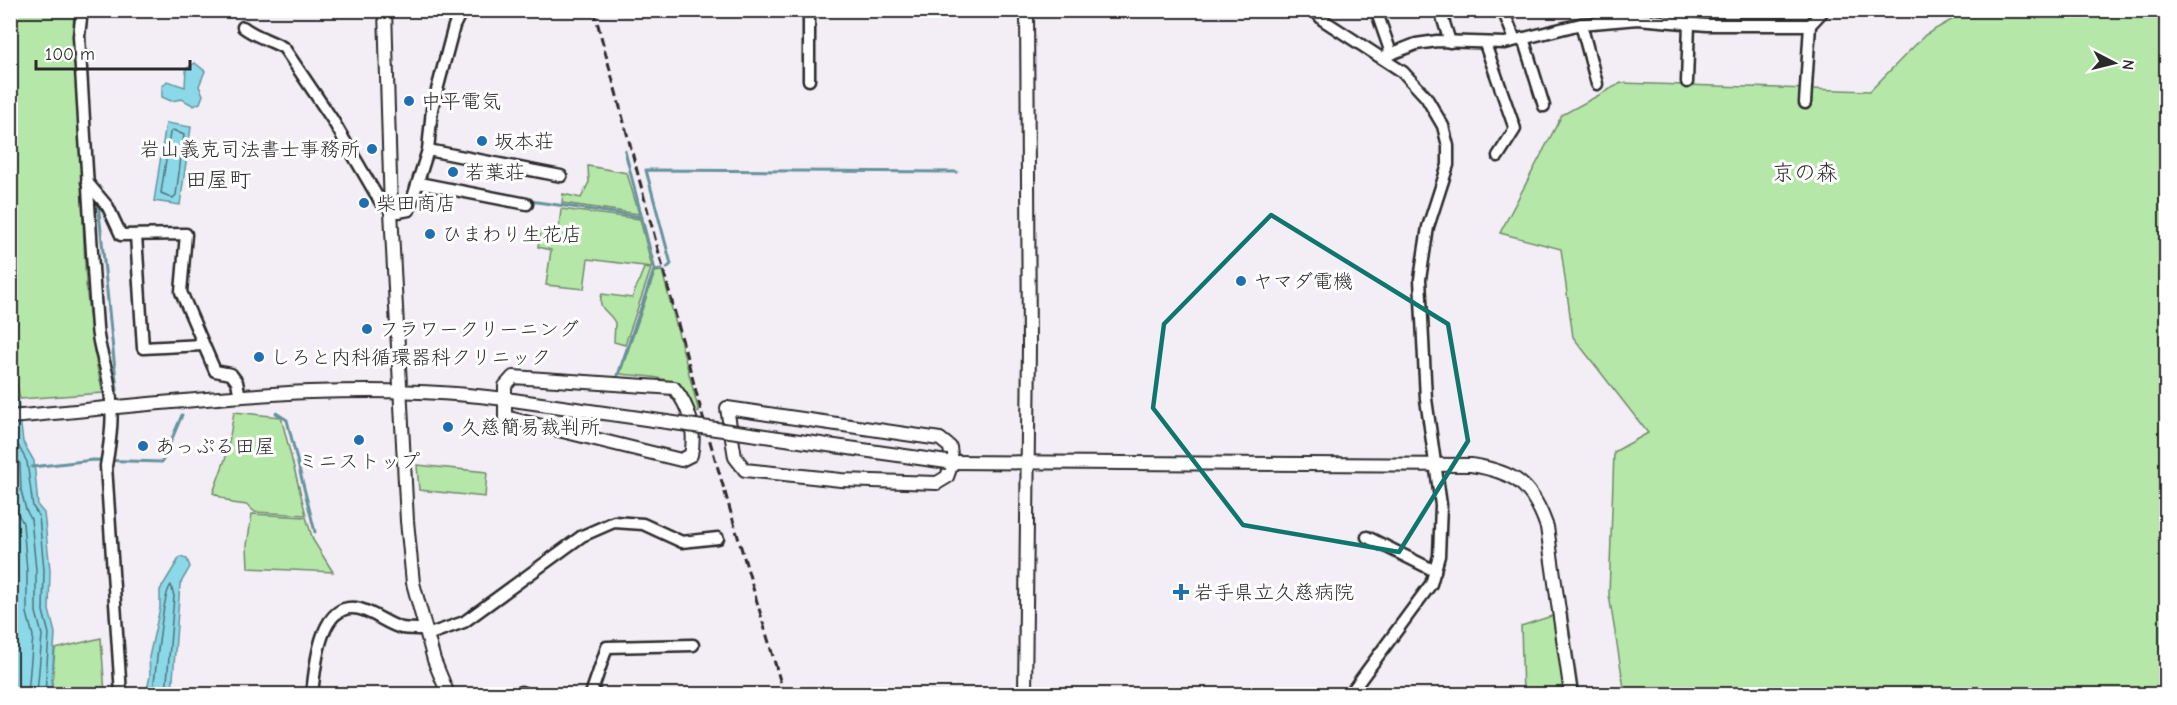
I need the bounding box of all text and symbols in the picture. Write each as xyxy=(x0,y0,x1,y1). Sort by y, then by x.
scale bar xyxy=(36,33,190,71)
north arrow xyxy=(2084,33,2144,93)
text: 100 m xyxy=(45,44,95,65)
text: N xyxy=(2118,58,2137,71)
place label: 中平電気 xyxy=(421,90,501,113)
marker: 中平電気 xyxy=(402,94,416,108)
place label: 坂本荘 xyxy=(494,130,554,153)
marker: 坂本荘 xyxy=(475,134,489,148)
place label: 岩山義克司法書士事務所 xyxy=(140,138,360,161)
marker: 岩山義克司法書士事務所 xyxy=(365,142,379,156)
district label: 京の森 xyxy=(1772,160,1838,186)
place label: 若葉荘 xyxy=(465,161,525,184)
marker: 若葉荘 xyxy=(446,165,460,179)
district label: 田屋町 xyxy=(185,167,251,193)
place label: 柴田商店 xyxy=(376,192,456,215)
marker: 柴田商店 xyxy=(357,196,371,210)
place label: ひまわり生花店 xyxy=(442,223,582,246)
marker: ひまわり生花店 xyxy=(423,227,437,241)
place label: ヤマダ電機 xyxy=(1253,270,1353,293)
marker: ヤマダ電機 xyxy=(1234,274,1248,288)
place label: フラワークリーニング xyxy=(379,318,579,341)
marker: フラワークリーニング xyxy=(360,322,374,336)
place label: しろと内科循環器科クリニック xyxy=(271,346,551,369)
marker: しろと内科循環器科クリニック xyxy=(252,350,266,364)
place label: 久慈簡易裁判所 xyxy=(460,416,600,439)
marker: 久慈簡易裁判所 xyxy=(441,420,455,434)
marker: ミニストップ xyxy=(352,433,366,447)
place label: あっぷる田屋 xyxy=(155,435,275,458)
marker: あっぷる田屋 xyxy=(136,439,150,453)
place label: ミニストップ xyxy=(298,450,420,473)
place label: 岩手県立久慈病院 xyxy=(1194,581,1354,604)
marker: 岩手県立久慈病院 xyxy=(1172,583,1190,601)

